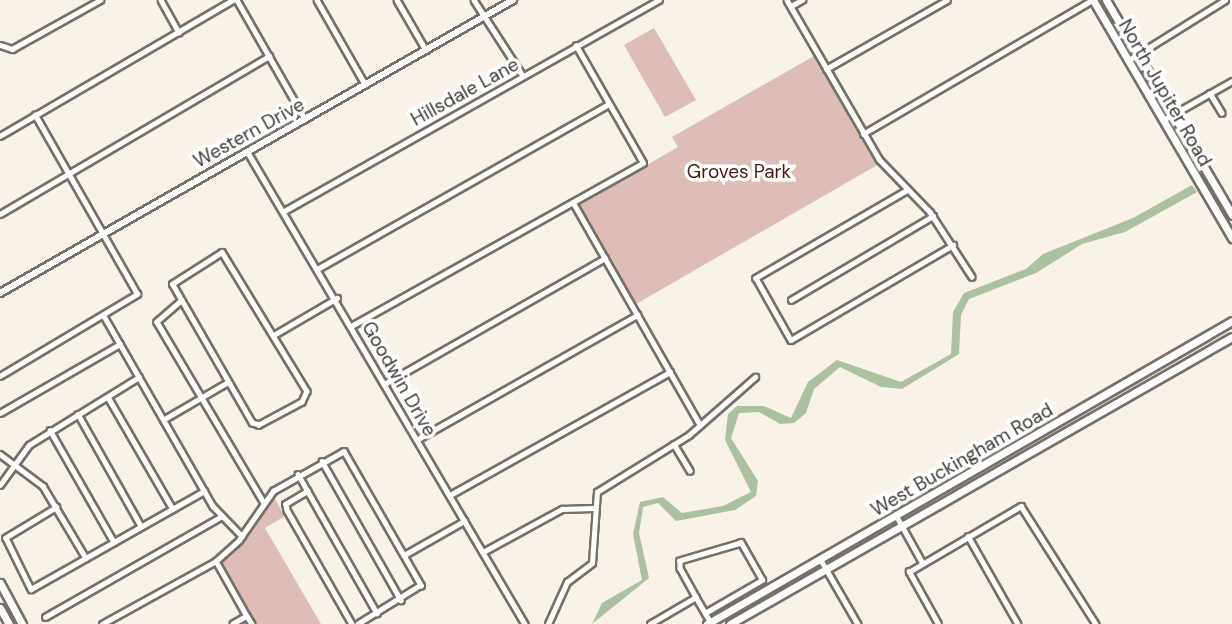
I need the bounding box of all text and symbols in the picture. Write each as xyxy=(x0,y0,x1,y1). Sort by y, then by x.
street label: North Jupiter Road xyxy=(1114,15,1216,171)
street label: Hillsdale Lane xyxy=(407,53,523,131)
street label: Western Drive xyxy=(190,93,308,173)
park label: Groves Park xyxy=(687,161,791,183)
street label: Goodwin Drive xyxy=(357,318,441,440)
street label: West Buckingham Road xyxy=(867,399,1057,521)

